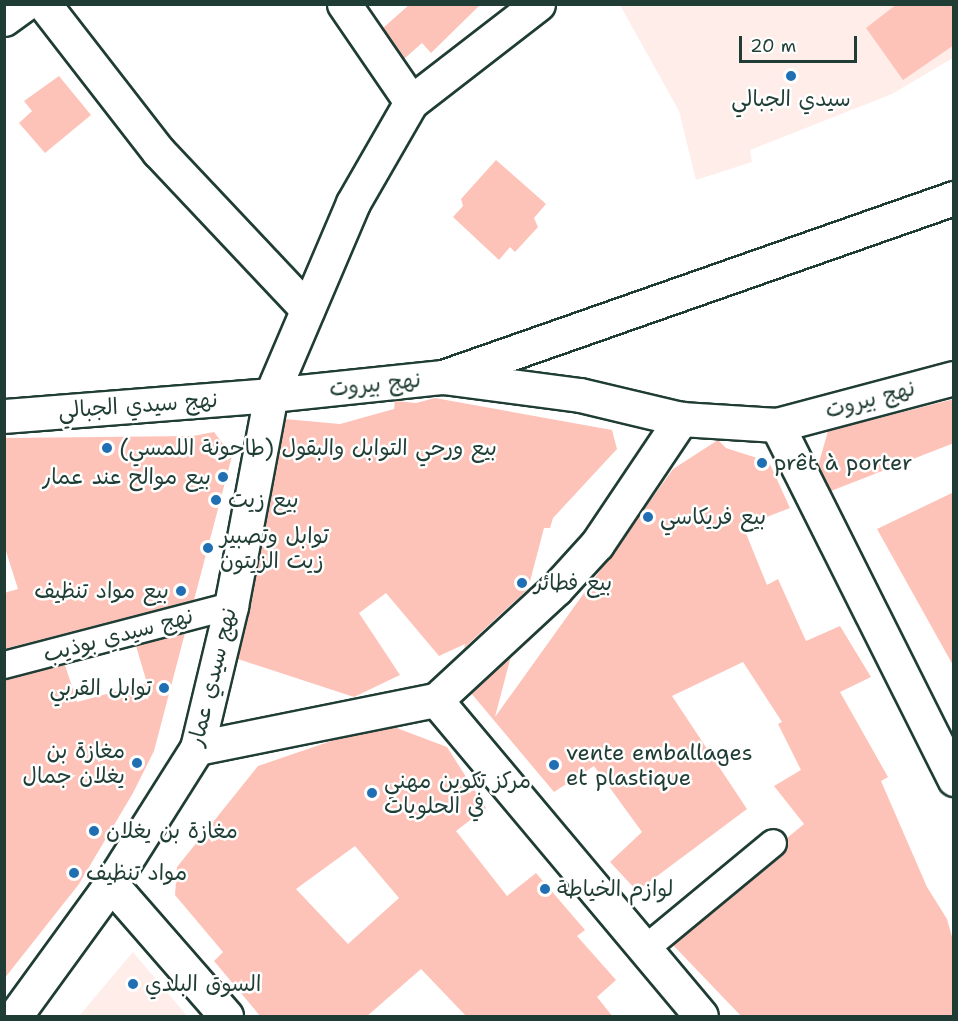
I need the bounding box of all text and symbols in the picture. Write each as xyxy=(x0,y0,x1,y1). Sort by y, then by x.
scale bar xyxy=(742,24,860,62)
text: 20 m xyxy=(750,34,796,58)
marker: سيدي الجبالي xyxy=(784,69,798,83)
place label: سيدي الجبالي xyxy=(731,86,851,112)
street label: نهج بيروت xyxy=(328,366,422,402)
street label: نهج بيروت xyxy=(822,374,918,424)
street label: نهج سيدي الجبالي xyxy=(57,386,219,424)
place label: بيع ورحي التوابل والبقول (طاحونة اللمسي) xyxy=(119,435,497,461)
marker: بيع ورحي التوابل والبقول (طاحونة اللمسي) xyxy=(100,441,114,455)
place label: prêt à porter xyxy=(774,450,912,476)
marker: prêt à porter xyxy=(755,456,769,470)
place label: بيع موالح عند عمار xyxy=(42,464,211,490)
marker: بيع موالح عند عمار xyxy=(216,470,230,484)
place label: بيع زيت xyxy=(228,487,299,513)
marker: بيع زيت xyxy=(209,493,223,507)
place label: بيع فريكاسي xyxy=(660,504,766,530)
marker: بيع فريكاسي xyxy=(641,510,655,524)
place label: توابل وتصبير زيت الزيتون xyxy=(220,522,329,574)
marker: توابل وتصبير زيت الزيتون xyxy=(201,541,215,555)
place label: بيع فطائر xyxy=(534,570,612,596)
marker: بيع فطائر xyxy=(515,576,529,590)
place label: بيع مواد تنظيف xyxy=(34,578,169,604)
marker: بيع مواد تنظيف xyxy=(174,584,188,598)
street label: نهج سيدي بوذيب xyxy=(40,602,196,668)
street label: نهج سيدي عمار xyxy=(182,605,242,749)
place label: توابل القربي xyxy=(49,675,152,701)
marker: توابل القربي xyxy=(157,681,171,695)
place label: مغازة بن يغلان جمال xyxy=(23,737,125,788)
place label: vente emballages et plastique xyxy=(566,739,753,790)
marker: مغازة بن يغلان جمال xyxy=(130,756,144,770)
marker: vente emballages et plastique xyxy=(547,758,561,772)
place label: مركز تكوين مهني في الحلويات xyxy=(384,767,531,818)
marker: مركز تكوين مهني في الحلويات xyxy=(365,786,379,800)
place label: مغازة بن يغلان xyxy=(106,818,238,844)
marker: مغازة بن يغلان xyxy=(87,824,101,838)
place label: مواد تنظيف xyxy=(86,860,187,886)
marker: مواد تنظيف xyxy=(67,866,81,880)
place label: لوازم الخياطة xyxy=(557,876,673,902)
marker: لوازم الخياطة xyxy=(538,882,552,896)
place label: السوق البلدي xyxy=(145,971,261,997)
marker: السوق البلدي xyxy=(126,977,140,991)

